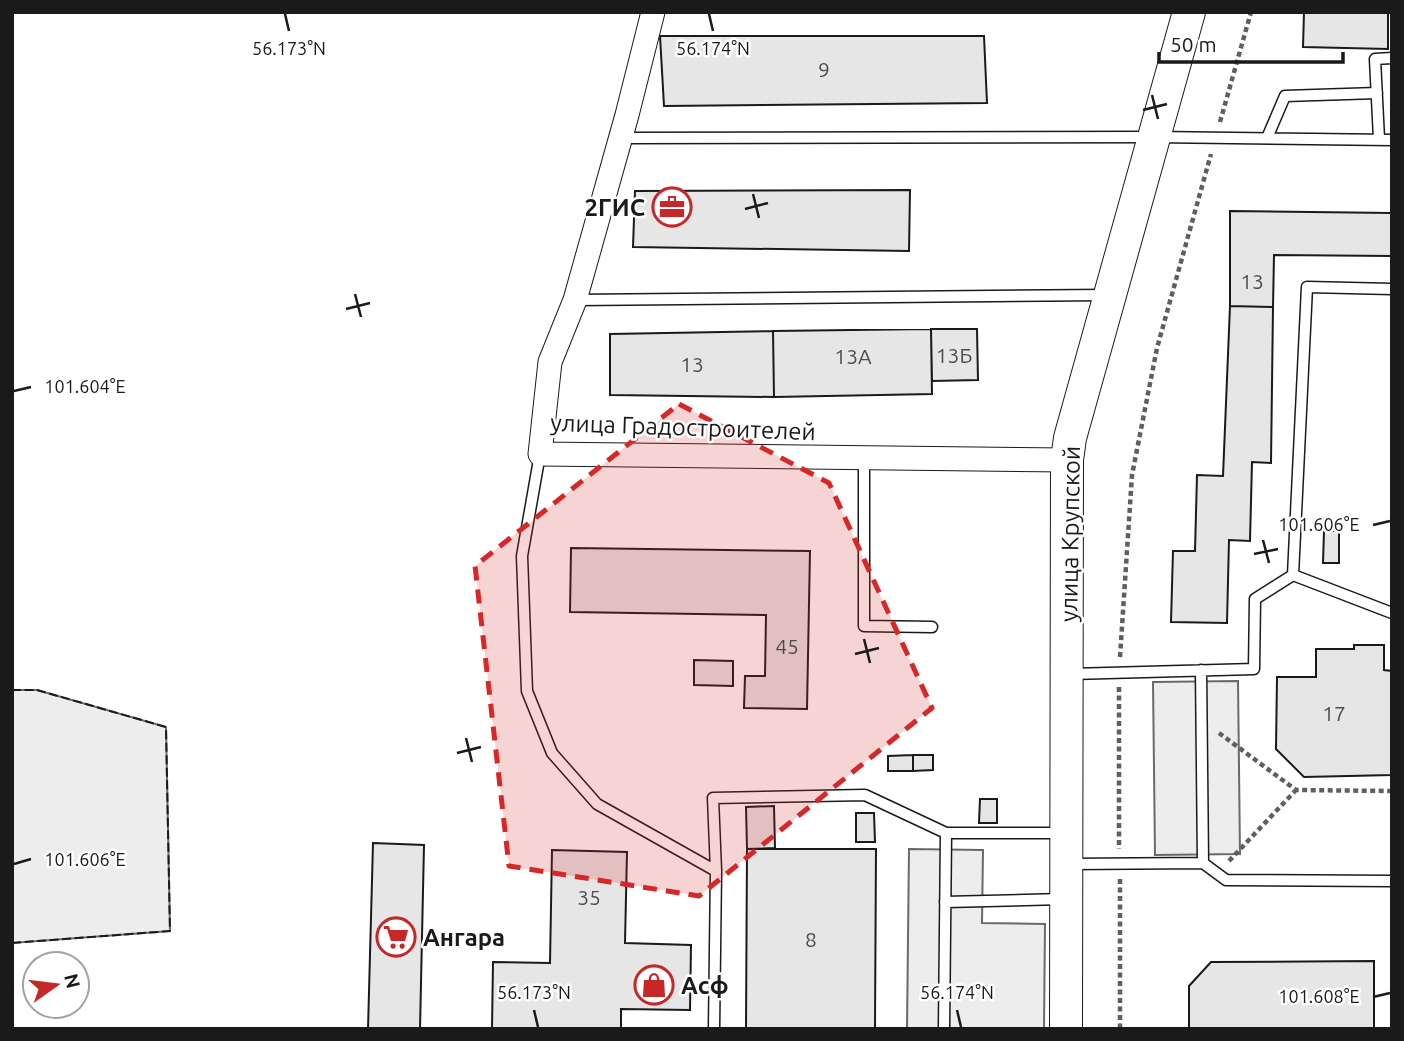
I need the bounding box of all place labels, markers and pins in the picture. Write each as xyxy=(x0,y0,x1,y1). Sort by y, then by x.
office icon: 2ГИС xyxy=(651,186,693,228)
place label: 2ГИС xyxy=(585,194,645,221)
supermarket icon: Ангара xyxy=(375,916,417,958)
place label: Ангара xyxy=(423,924,505,951)
shop icon: Асф xyxy=(633,964,675,1006)
place label: Асф xyxy=(681,972,729,999)

